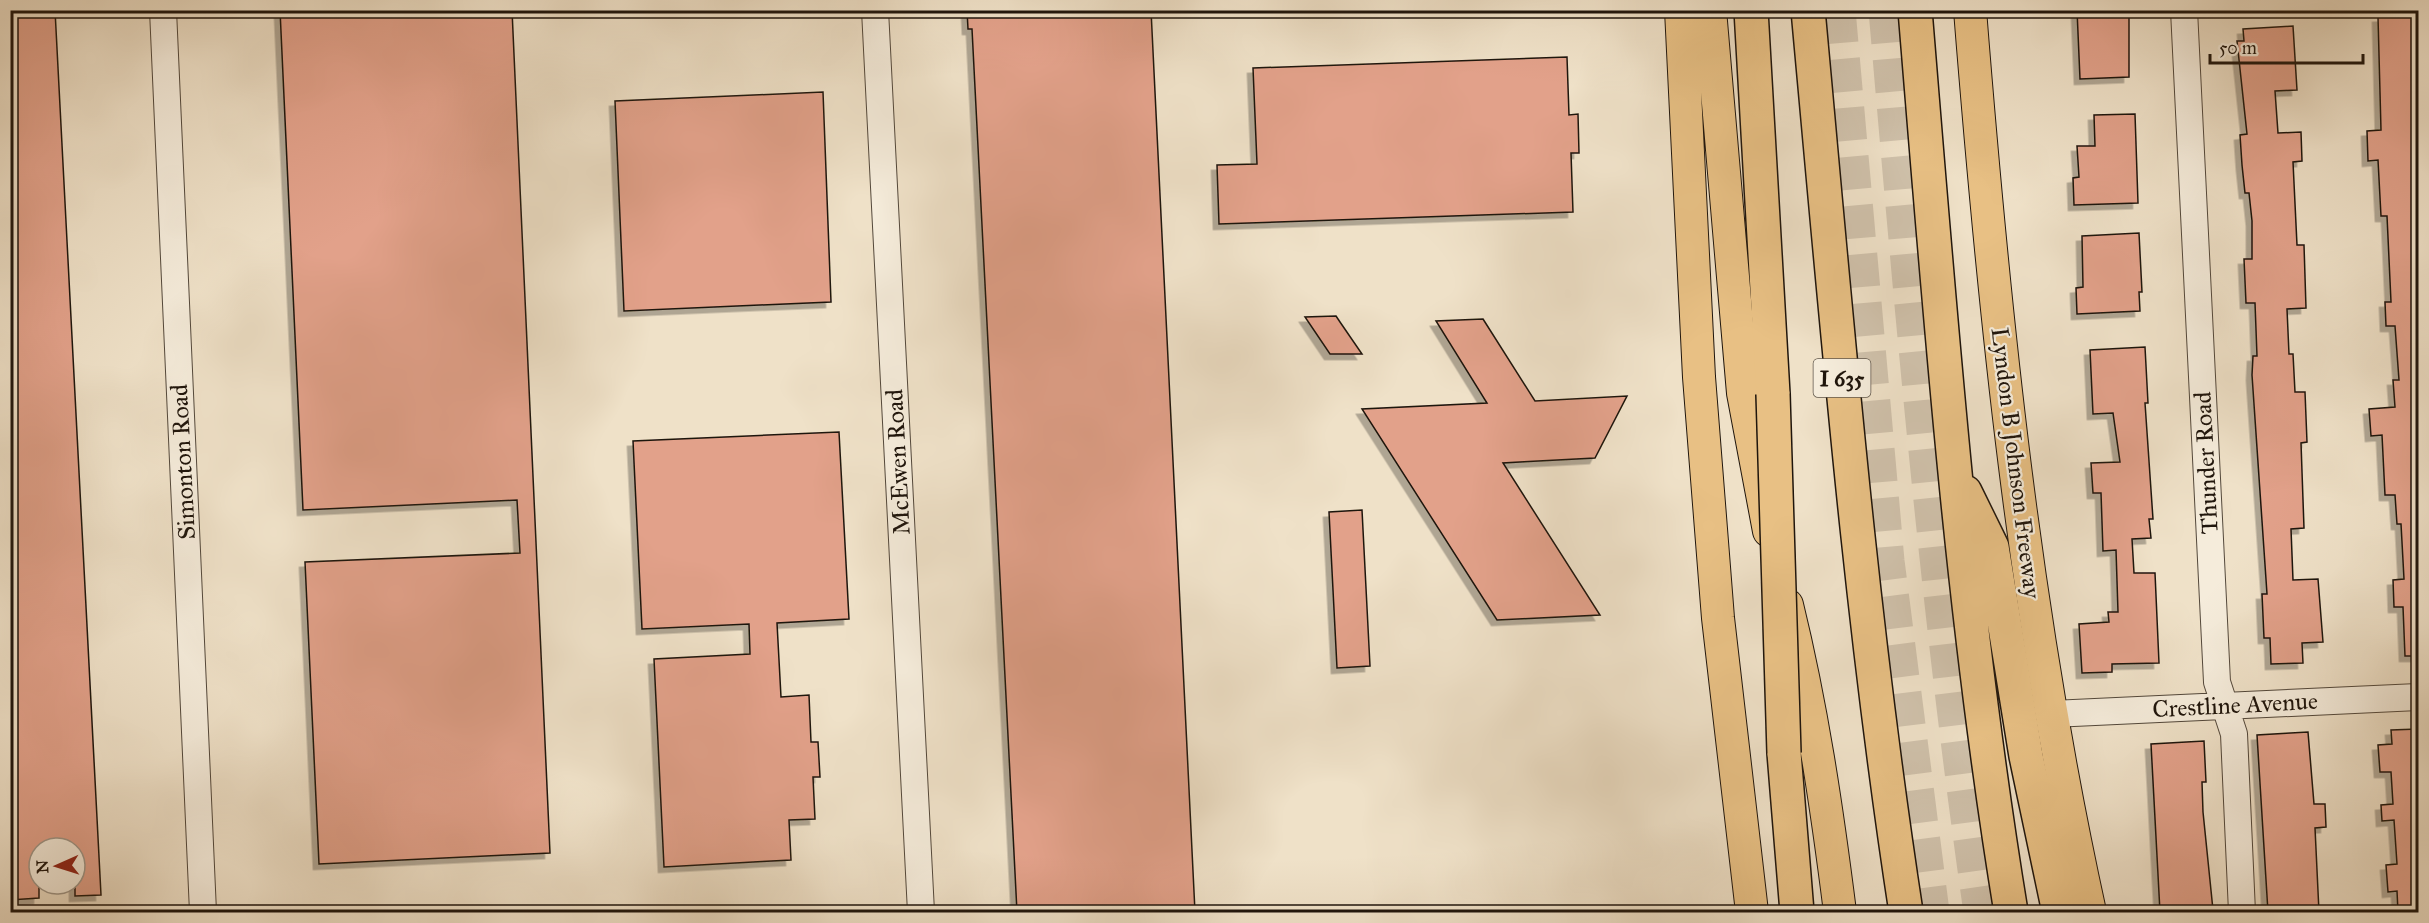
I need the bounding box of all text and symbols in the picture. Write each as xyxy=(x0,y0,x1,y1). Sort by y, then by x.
scale bar xyxy=(2210,27,2363,65)
text: 50 m xyxy=(2219,37,2257,59)
street label: Lyndon B Johnson Freeway xyxy=(1984,326,2048,601)
road number: I 635 xyxy=(1814,359,1870,397)
street label: Simonton Road xyxy=(164,383,202,541)
street label: McEwen Road xyxy=(879,388,917,536)
street label: Thunder Road xyxy=(2187,391,2225,535)
street label: Crestline Avenue xyxy=(2151,686,2319,724)
north arrow xyxy=(27,836,87,896)
text: N xyxy=(33,859,52,874)

